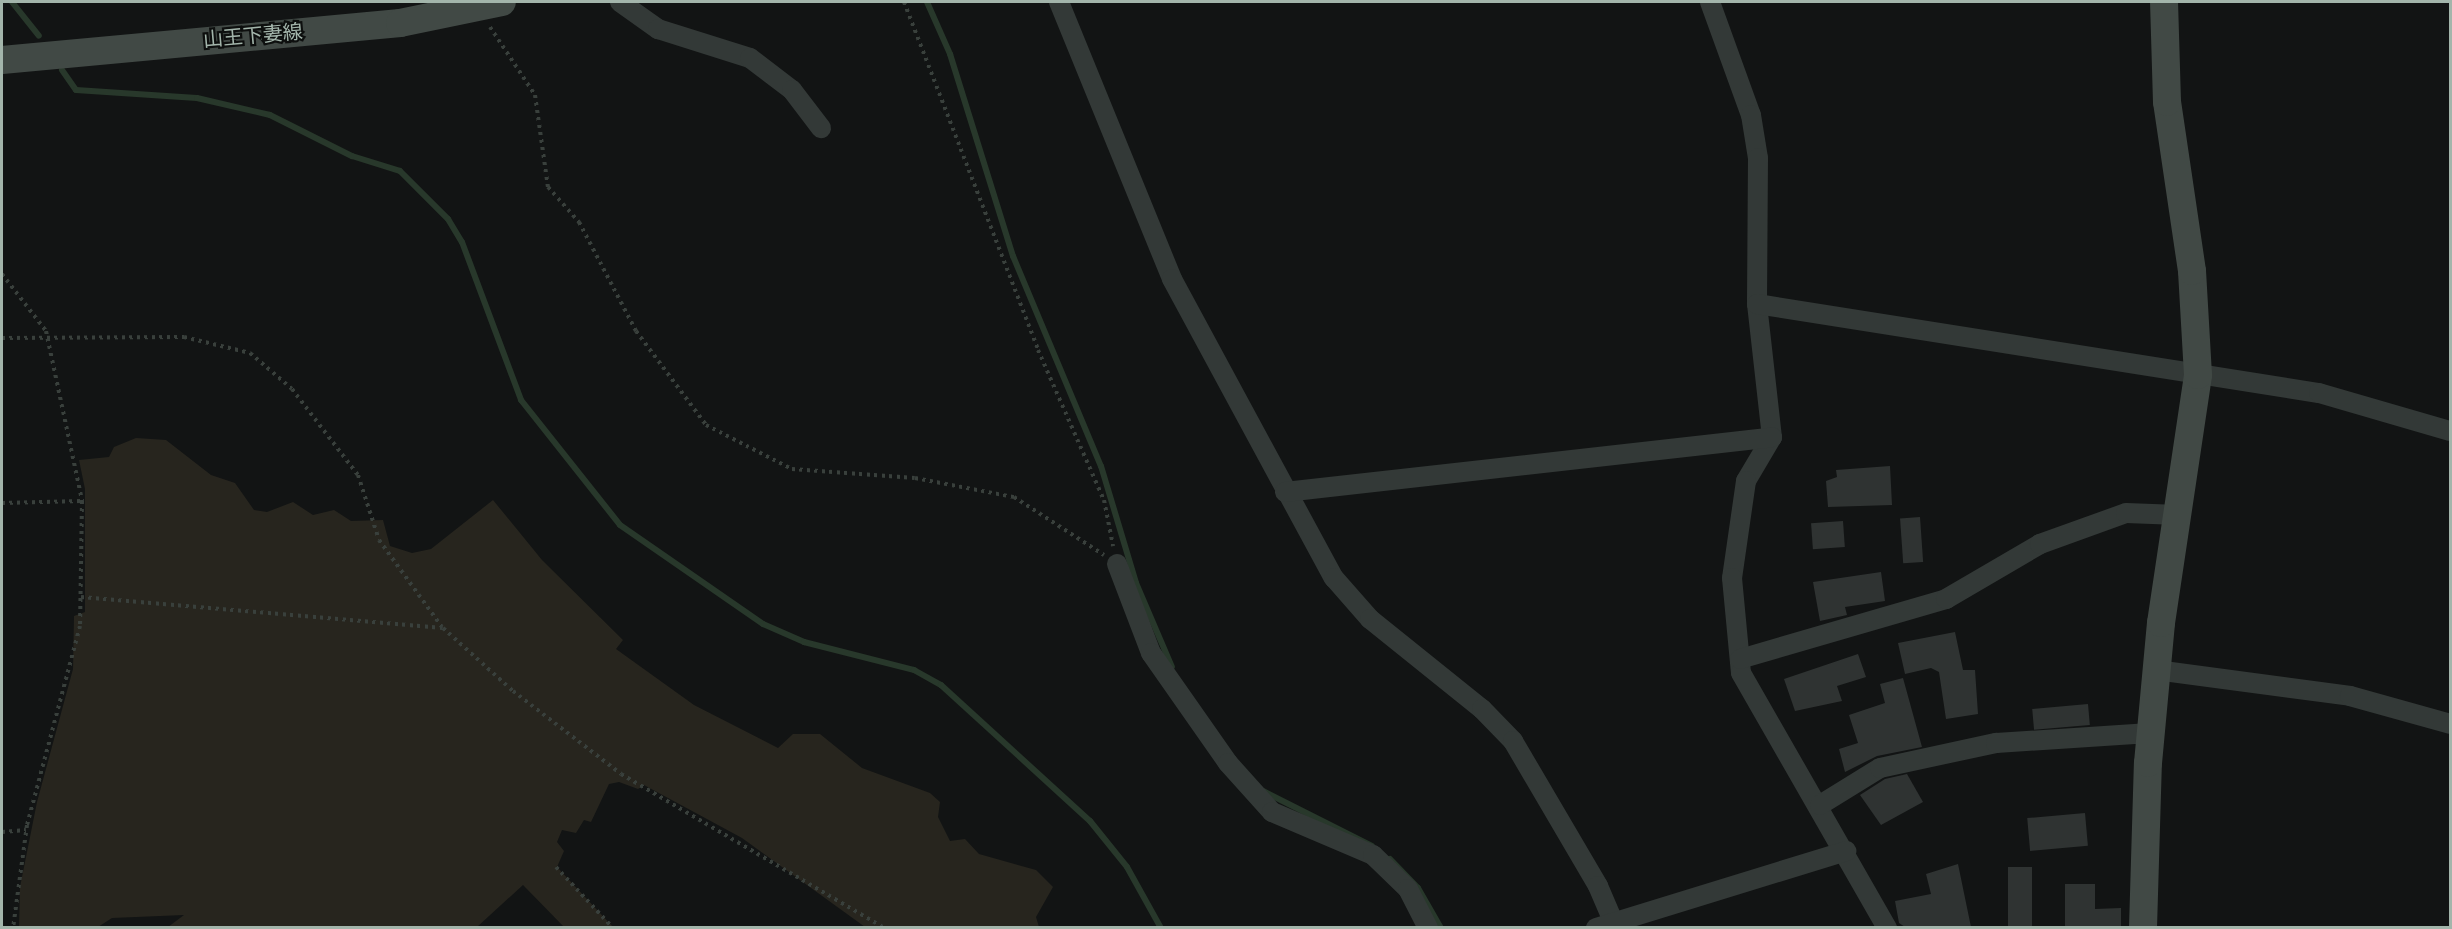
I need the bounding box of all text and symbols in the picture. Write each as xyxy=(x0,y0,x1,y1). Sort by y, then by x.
street label: 山王下妻線 xyxy=(202,21,304,53)

